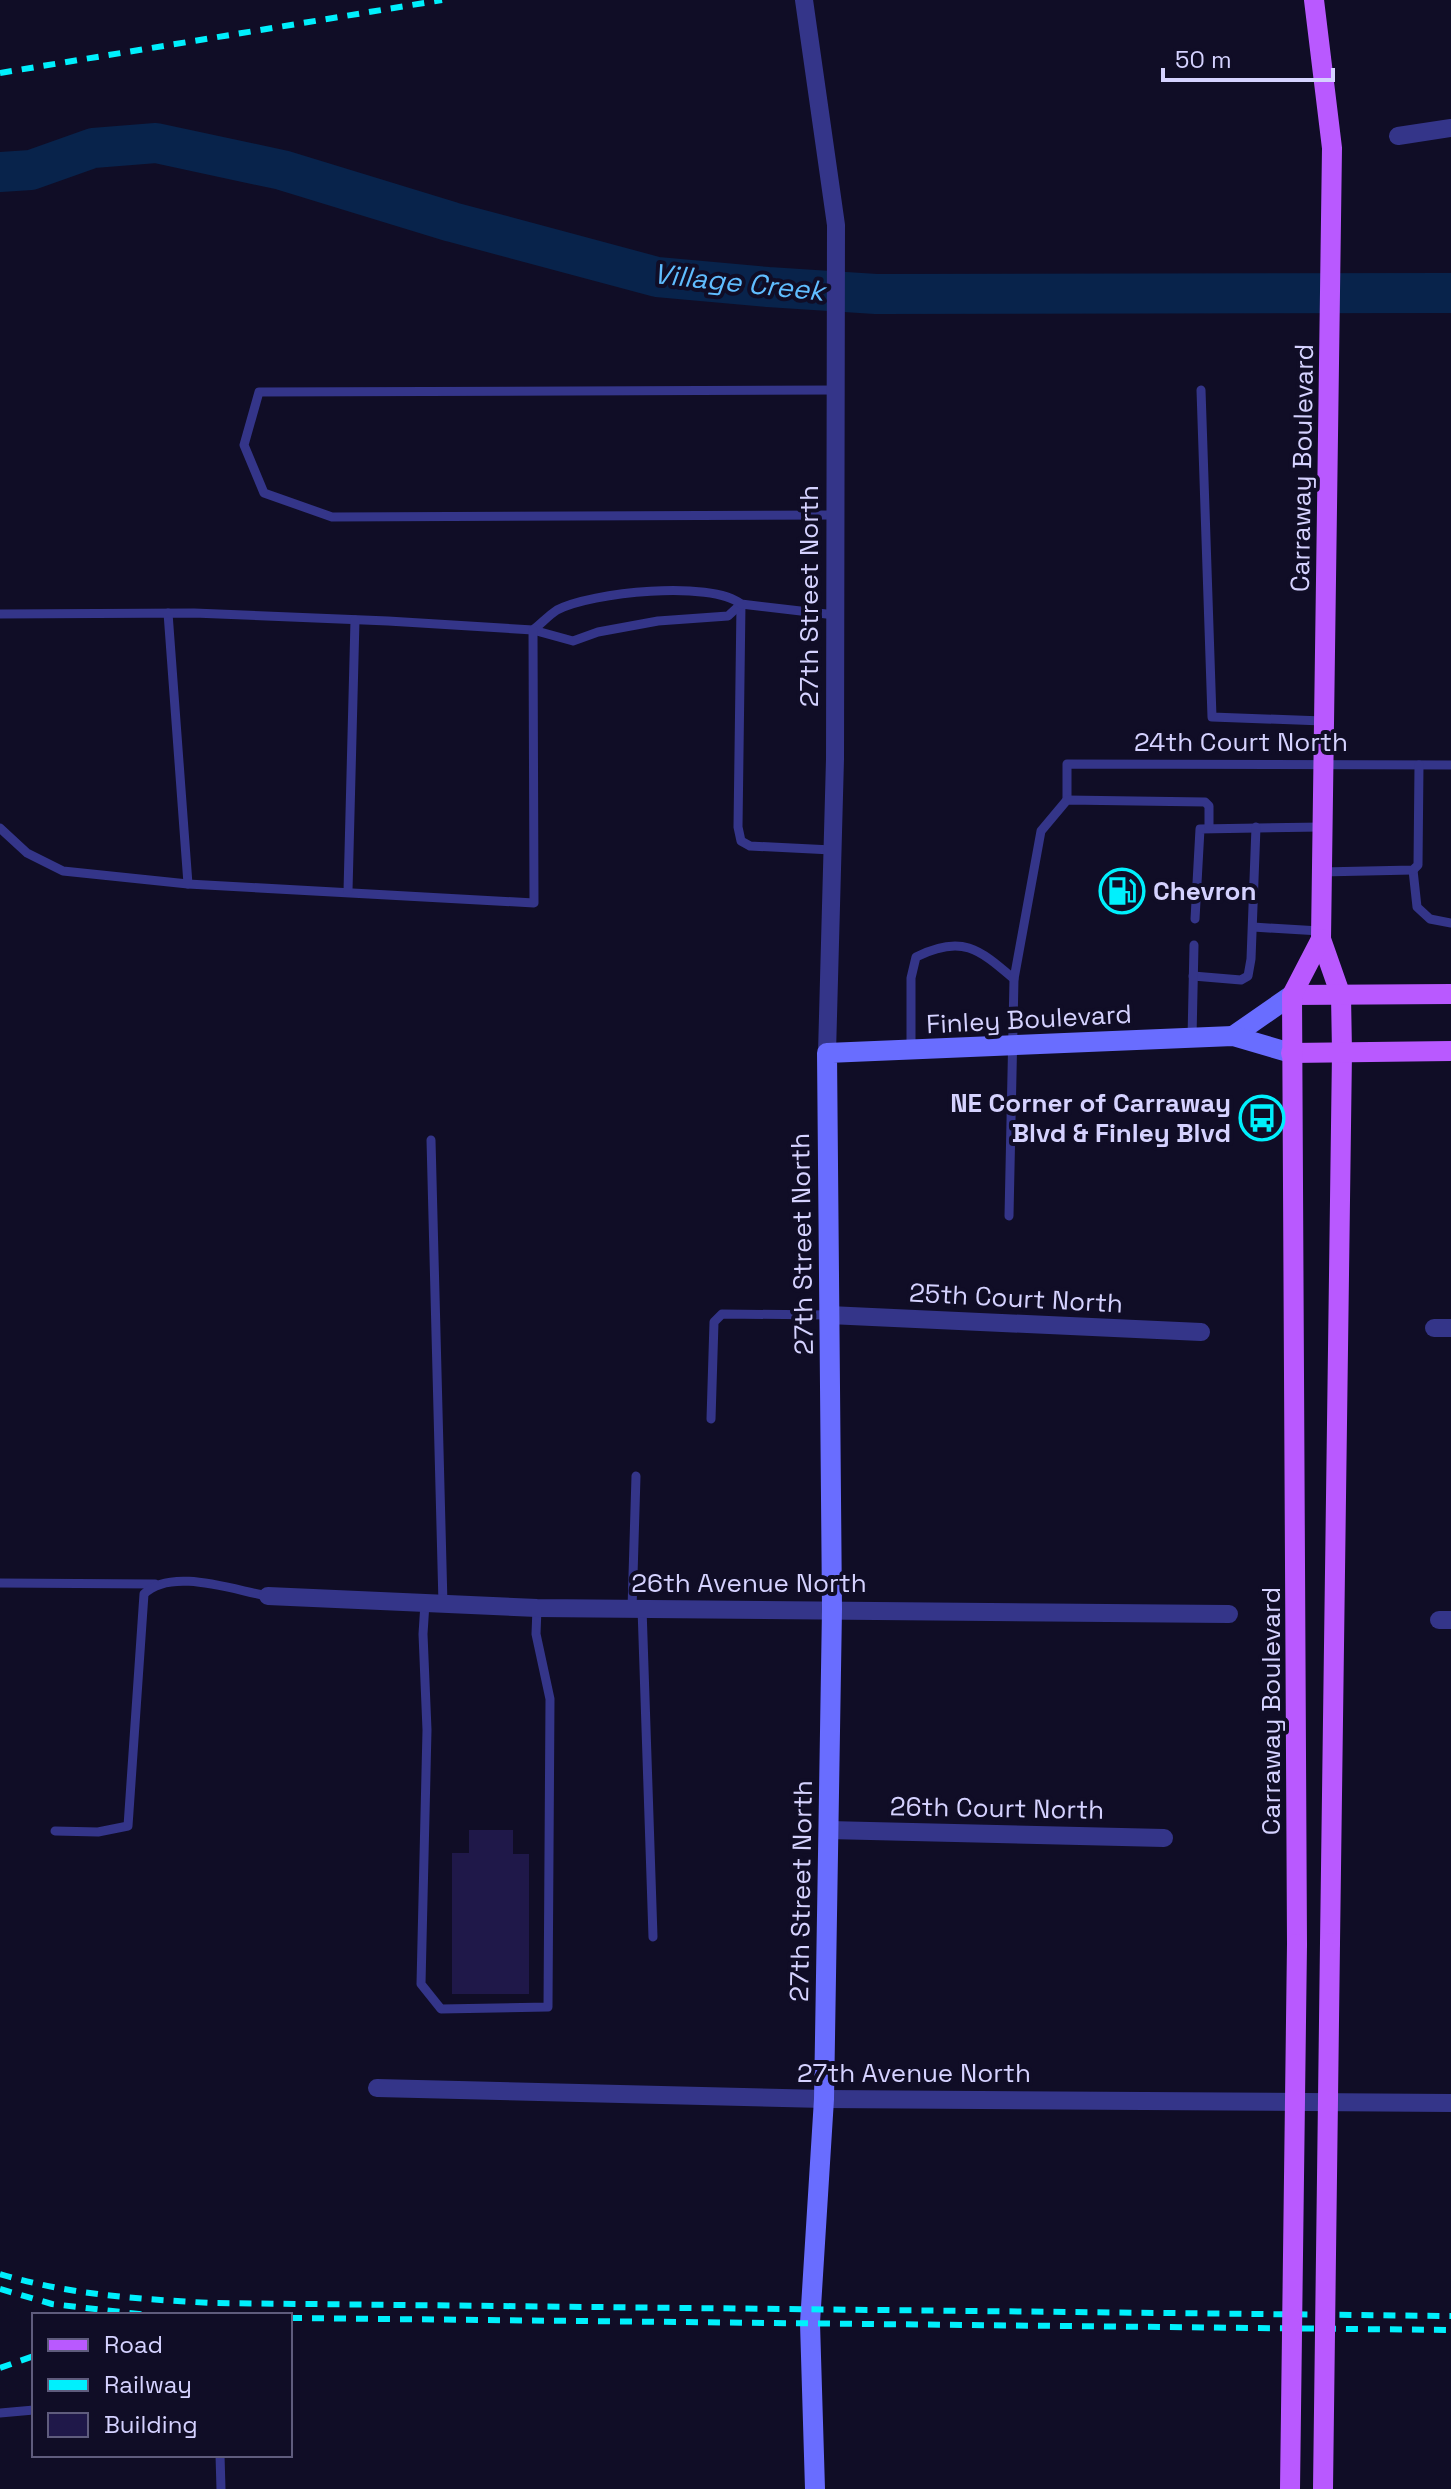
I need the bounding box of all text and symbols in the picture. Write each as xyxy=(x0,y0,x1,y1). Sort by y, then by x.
scale bar xyxy=(1163,32,1333,82)
text: 50 m xyxy=(1175,44,1232,75)
water label: Village Creek xyxy=(652,255,829,309)
street label: Carraway Boulevard xyxy=(1283,344,1321,592)
street label: 27th Street North xyxy=(792,485,826,707)
street label: 24th Court North xyxy=(1134,725,1348,759)
fuel station icon: Chevron xyxy=(1098,867,1146,915)
place label: Chevron xyxy=(1153,874,1256,908)
street label: Finley Boulevard xyxy=(925,997,1133,1041)
place label: NE Corner of Carraway Blvd & Finley Blvd xyxy=(950,1086,1231,1150)
bus stop icon: NE Corner of Carraway Blvd & Finley Blvd xyxy=(1238,1094,1286,1142)
street label: 27th Street North xyxy=(783,1133,821,1355)
street label: 25th Court North xyxy=(908,1275,1124,1321)
street label: 26th Avenue North xyxy=(631,1566,867,1600)
street label: Carraway Boulevard xyxy=(1254,1587,1288,1835)
street label: 27th Street North xyxy=(782,1780,820,2002)
street label: 26th Court North xyxy=(890,1789,1104,1827)
street label: 27th Avenue North xyxy=(797,2056,1031,2090)
legend xyxy=(32,2313,292,2457)
text: Road xyxy=(104,2329,163,2360)
text: Railway xyxy=(104,2369,192,2400)
text: Building xyxy=(104,2409,198,2440)

